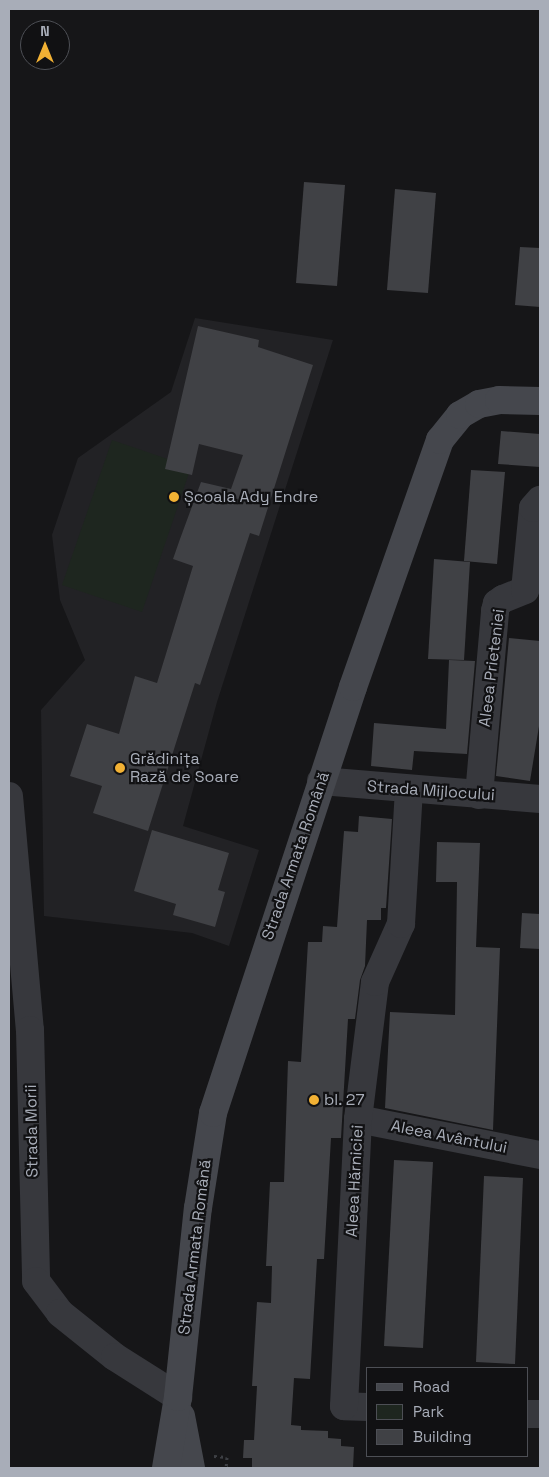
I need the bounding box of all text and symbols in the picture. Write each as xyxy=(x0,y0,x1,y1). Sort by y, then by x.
north arrow xyxy=(20,20,70,70)
text: N xyxy=(40,22,50,40)
place label: Școala Ady Endre xyxy=(184,487,318,507)
marker: Școala Ady Endre xyxy=(168,491,180,503)
street label: Aleea Prieteniei xyxy=(475,608,509,728)
place label: Grădinița Rază de Soare xyxy=(130,749,239,787)
marker: Grădinița Rază de Soare xyxy=(114,762,126,774)
street label: Strada Armata Română xyxy=(258,769,334,943)
street label: Strada Mijlocului xyxy=(366,777,496,805)
street label: Strada Morii xyxy=(22,1084,42,1178)
place label: bl. 27 xyxy=(324,1090,365,1110)
marker: bl. 27 xyxy=(308,1094,320,1106)
street label: Aleea Avântului xyxy=(389,1116,509,1158)
street label: Aleea Hărniciei xyxy=(342,1124,368,1238)
street label: Strada Armata Română xyxy=(175,1158,215,1336)
legend xyxy=(366,1367,529,1457)
text: Road xyxy=(413,1377,450,1396)
text: Park xyxy=(413,1402,444,1421)
text: Building xyxy=(413,1427,472,1446)

